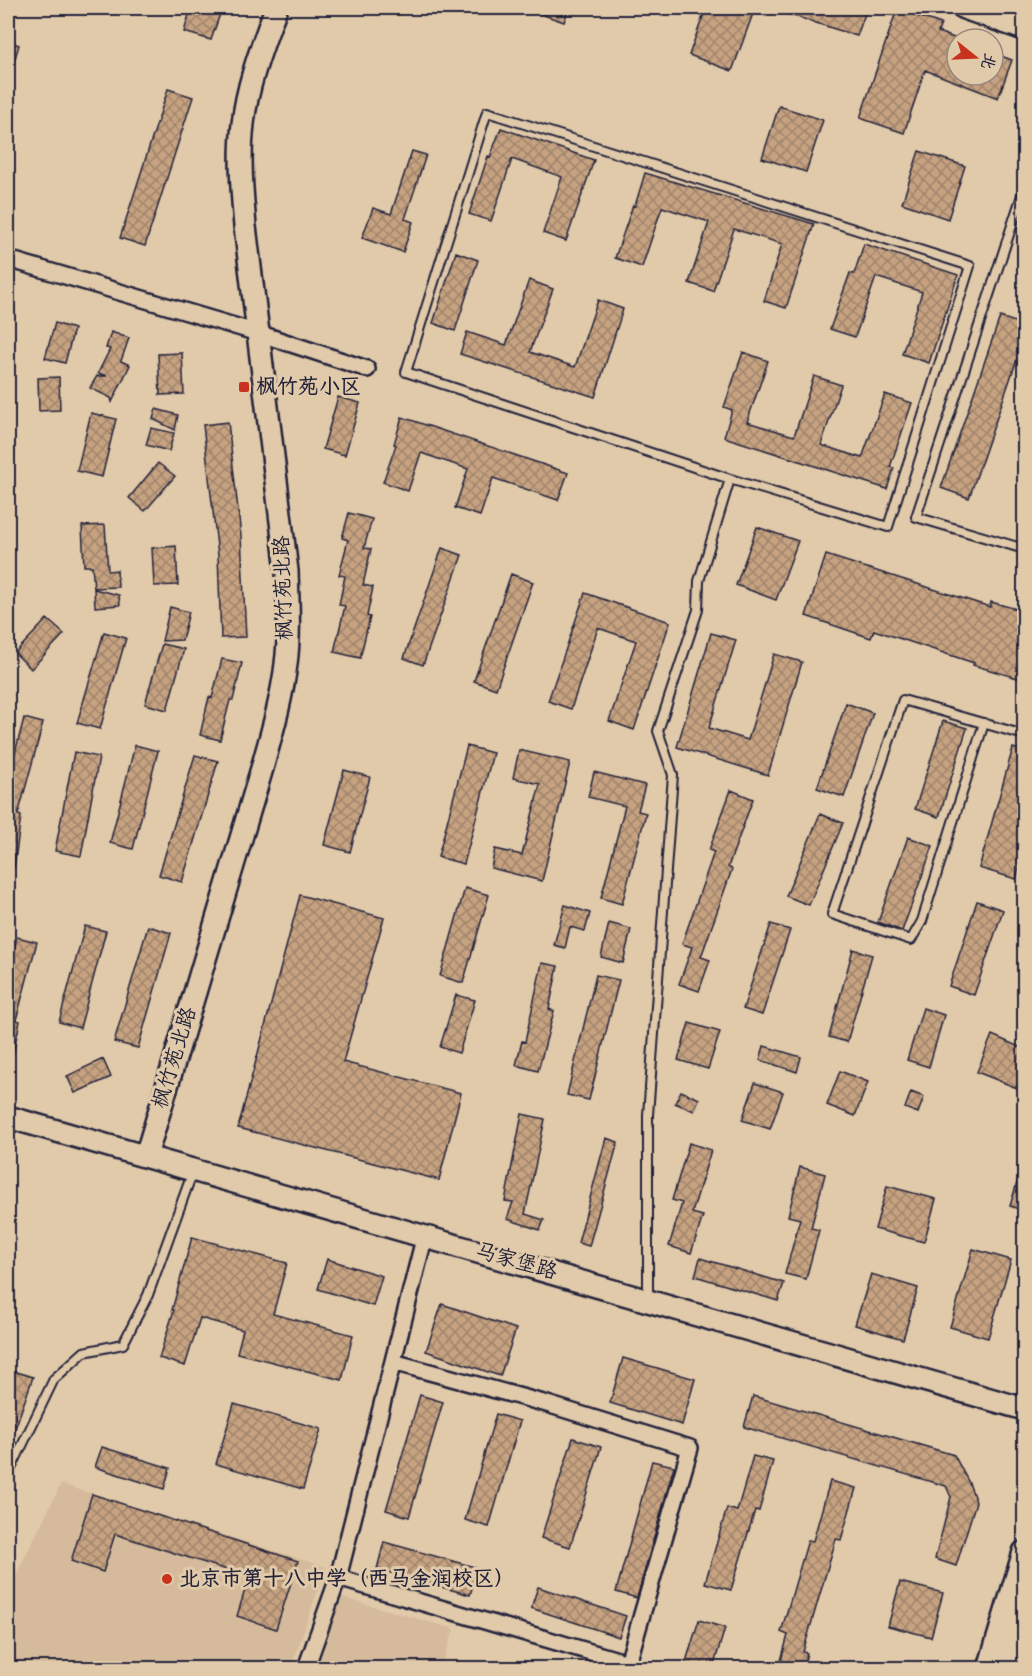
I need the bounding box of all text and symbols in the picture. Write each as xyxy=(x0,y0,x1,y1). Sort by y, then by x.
north arrow xyxy=(945,27,1005,87)
text: 北 xyxy=(973,50,1002,73)
place label: 枫竹苑小区 xyxy=(256,371,361,404)
marker: 枫竹苑小区 xyxy=(237,380,251,394)
street label: 枫竹苑北路 xyxy=(266,535,302,641)
street label: 枫竹苑北路 xyxy=(144,1003,206,1113)
street label: 马家堡路 xyxy=(471,1235,561,1289)
place label: 北京市第十八中学（西马金润校区） xyxy=(179,1563,515,1596)
marker: 北京市第十八中学（西马金润校区） xyxy=(160,1572,174,1586)

